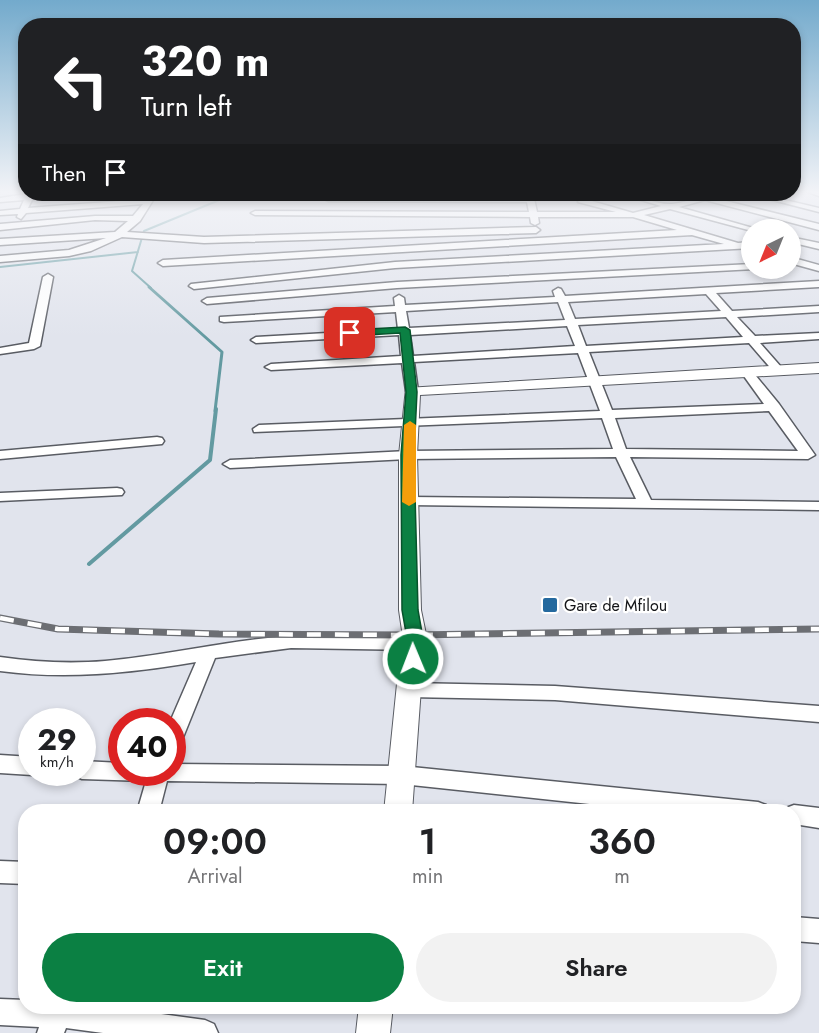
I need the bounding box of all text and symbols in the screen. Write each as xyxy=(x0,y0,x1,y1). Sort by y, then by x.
text: 320 m xyxy=(141,31,269,92)
icon: left xyxy=(42,42,120,120)
text: Turn left xyxy=(141,87,231,126)
icon: arrive xyxy=(99,156,132,189)
text: Then xyxy=(42,157,87,189)
north arrow xyxy=(741,219,801,279)
map controls xyxy=(741,219,801,279)
pin xyxy=(324,307,375,358)
icon: arrive xyxy=(333,316,366,349)
place label: Gare de Mfilou xyxy=(564,594,667,617)
marker: Gare de Mfilou xyxy=(541,596,559,614)
position arrow xyxy=(381,627,445,691)
speed limit sign: 40 xyxy=(108,708,186,786)
text: 29 xyxy=(37,718,77,761)
text: km/h xyxy=(40,751,74,773)
text: 09:00 xyxy=(163,815,267,867)
text: 1 xyxy=(419,815,436,867)
text: 360 xyxy=(588,815,656,867)
text: Arrival xyxy=(187,862,243,891)
text: min xyxy=(412,862,443,891)
text: m xyxy=(614,862,630,891)
button: Exit xyxy=(42,933,404,1002)
button: Share xyxy=(416,933,777,1002)

